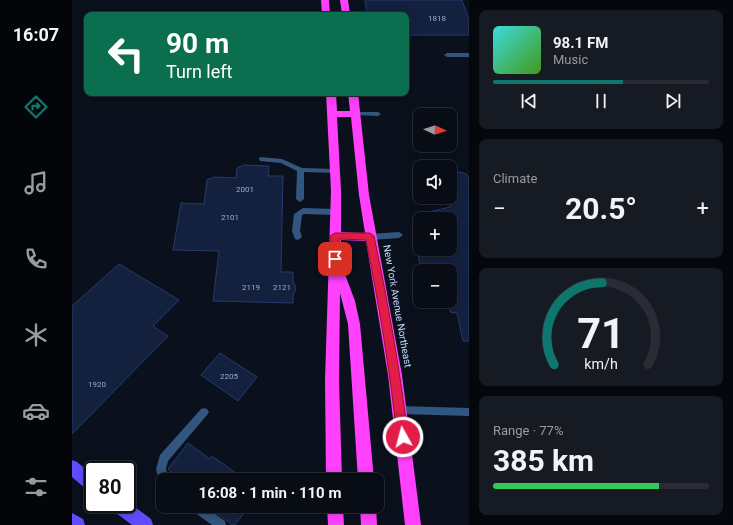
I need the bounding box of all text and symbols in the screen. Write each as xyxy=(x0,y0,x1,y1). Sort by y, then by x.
house number: 1818 xyxy=(428,14,446,23)
text: 16:07 xyxy=(13,24,59,45)
text: 90 m xyxy=(166,27,229,60)
icon: left xyxy=(100,28,152,80)
text: 98.1 FM xyxy=(553,34,608,52)
text: Music xyxy=(553,52,588,67)
text: Turn left xyxy=(166,61,232,82)
icon: previous xyxy=(518,90,540,112)
icon: pause xyxy=(590,90,612,112)
icon: next xyxy=(662,90,684,112)
icon: directions xyxy=(22,93,50,121)
north arrow xyxy=(413,108,457,152)
map controls xyxy=(413,108,457,308)
button: sound xyxy=(413,160,457,204)
icon: music xyxy=(22,169,50,197)
text: Climate xyxy=(493,171,537,186)
house number: 2001 xyxy=(236,185,254,194)
text: 20.5° xyxy=(565,191,637,226)
text: − xyxy=(493,196,506,221)
text: + xyxy=(697,196,709,221)
button: + xyxy=(413,212,457,256)
house number: 2101 xyxy=(221,213,239,222)
pin xyxy=(318,242,352,276)
street label: New York Avenue Northeast xyxy=(381,244,414,368)
icon: phone xyxy=(22,245,50,273)
icon: arrive xyxy=(324,248,346,270)
button: − xyxy=(413,264,457,308)
house number: 2119 xyxy=(242,283,260,292)
house number: 2121 xyxy=(273,283,291,292)
text: 71 xyxy=(577,309,625,358)
icon: climate xyxy=(22,321,50,349)
text: km/h xyxy=(584,355,618,371)
house number: 2205 xyxy=(220,372,238,381)
house number: 1920 xyxy=(88,380,106,389)
icon: car xyxy=(22,397,50,425)
position arrow xyxy=(382,416,424,458)
text: Range · 77% xyxy=(493,423,563,438)
text: 385 km xyxy=(493,443,594,478)
speed limit sign: 80 xyxy=(84,461,136,513)
icon: filters xyxy=(22,473,50,501)
text: 16:08 · 1 min · 110 m xyxy=(199,484,341,502)

